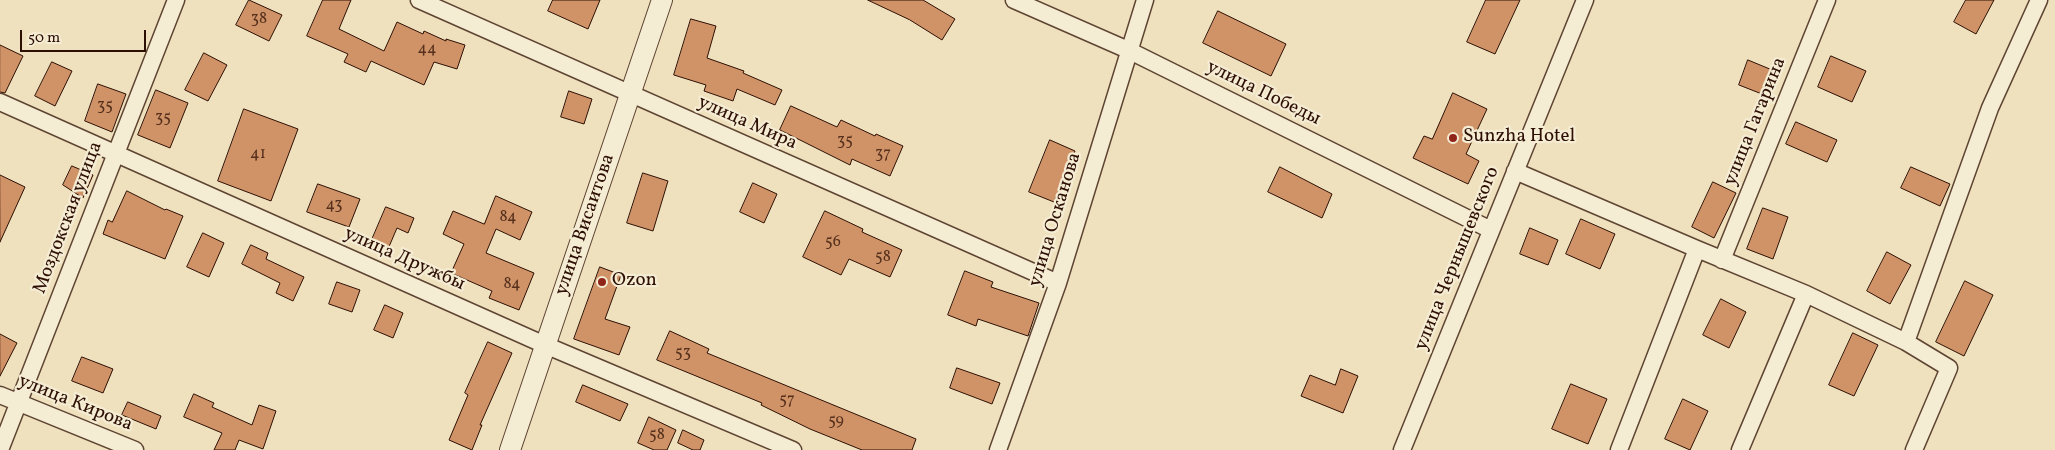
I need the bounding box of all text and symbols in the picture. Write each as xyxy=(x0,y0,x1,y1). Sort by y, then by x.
house number: 38 xyxy=(251,10,267,30)
scale bar xyxy=(22,20,149,52)
text: 50 m xyxy=(28,28,60,49)
house number: 44 xyxy=(417,40,437,60)
street label: улица Гагарина xyxy=(1720,55,1792,189)
street label: улица Победы xyxy=(1202,57,1324,131)
street label: улица Мира xyxy=(694,92,800,156)
house number: 35 xyxy=(97,97,113,117)
house number: 35 xyxy=(155,109,171,129)
place label: Sunzha Hotel xyxy=(1463,127,1575,149)
house number: 35 xyxy=(837,132,853,152)
marker: Sunzha Hotel xyxy=(1447,132,1459,144)
street label: Моздокская улица xyxy=(30,139,108,297)
house number: 41 xyxy=(250,145,266,165)
house number: 37 xyxy=(875,145,891,165)
street label: улица Осканова xyxy=(1025,150,1087,290)
street label: улица Висаитова xyxy=(551,151,621,299)
street label: улица Чернышевского xyxy=(1411,164,1505,354)
house number: 43 xyxy=(325,196,343,216)
house number: 84 xyxy=(499,208,517,228)
street label: улица Дружбы xyxy=(340,223,468,297)
house number: 56 xyxy=(825,233,841,253)
house number: 58 xyxy=(875,248,891,268)
place label: Ozon xyxy=(612,271,657,293)
house number: 84 xyxy=(503,275,521,295)
marker: Ozon xyxy=(596,276,608,288)
house number: 53 xyxy=(675,344,691,364)
street label: улица Кирова xyxy=(15,371,135,437)
house number: 57 xyxy=(779,391,795,411)
house number: 59 xyxy=(828,412,844,432)
house number: 58 xyxy=(649,426,665,446)

